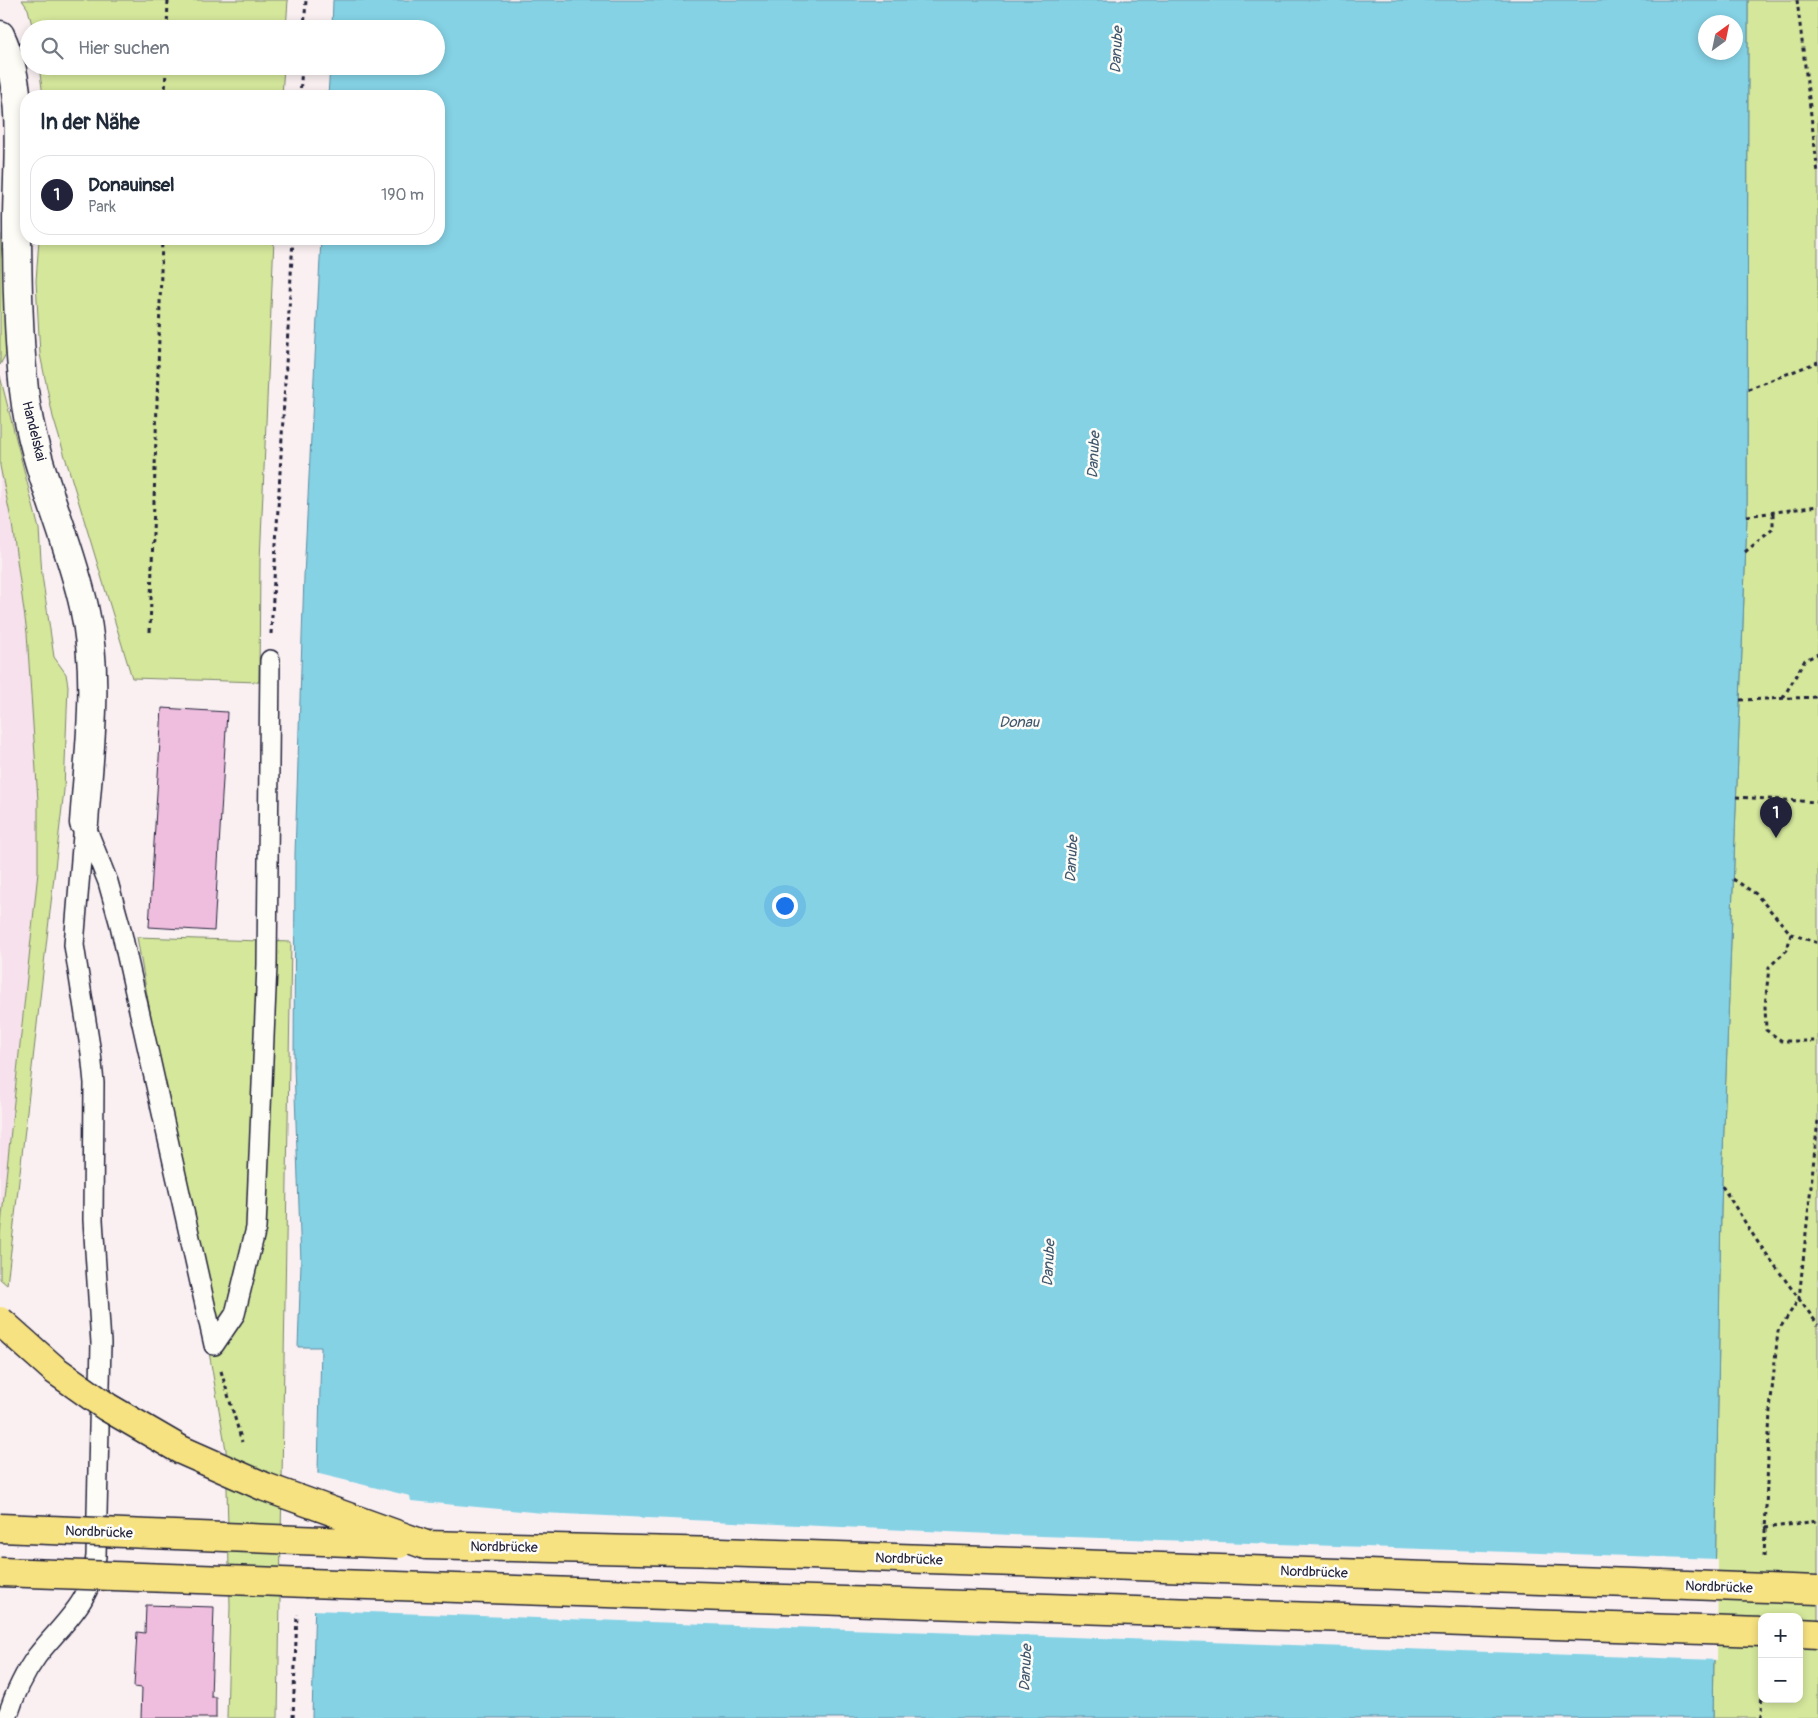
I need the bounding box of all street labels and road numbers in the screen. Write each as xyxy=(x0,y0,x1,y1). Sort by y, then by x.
street label: Handelskai xyxy=(18,399,50,463)
street label: Nordbrücke xyxy=(65,1522,133,1542)
street label: Nordbrücke xyxy=(470,1538,538,1556)
street label: Nordbrücke xyxy=(875,1549,943,1569)
street label: Nordbrücke xyxy=(1280,1562,1348,1582)
street label: Nordbrücke xyxy=(1685,1577,1753,1597)

